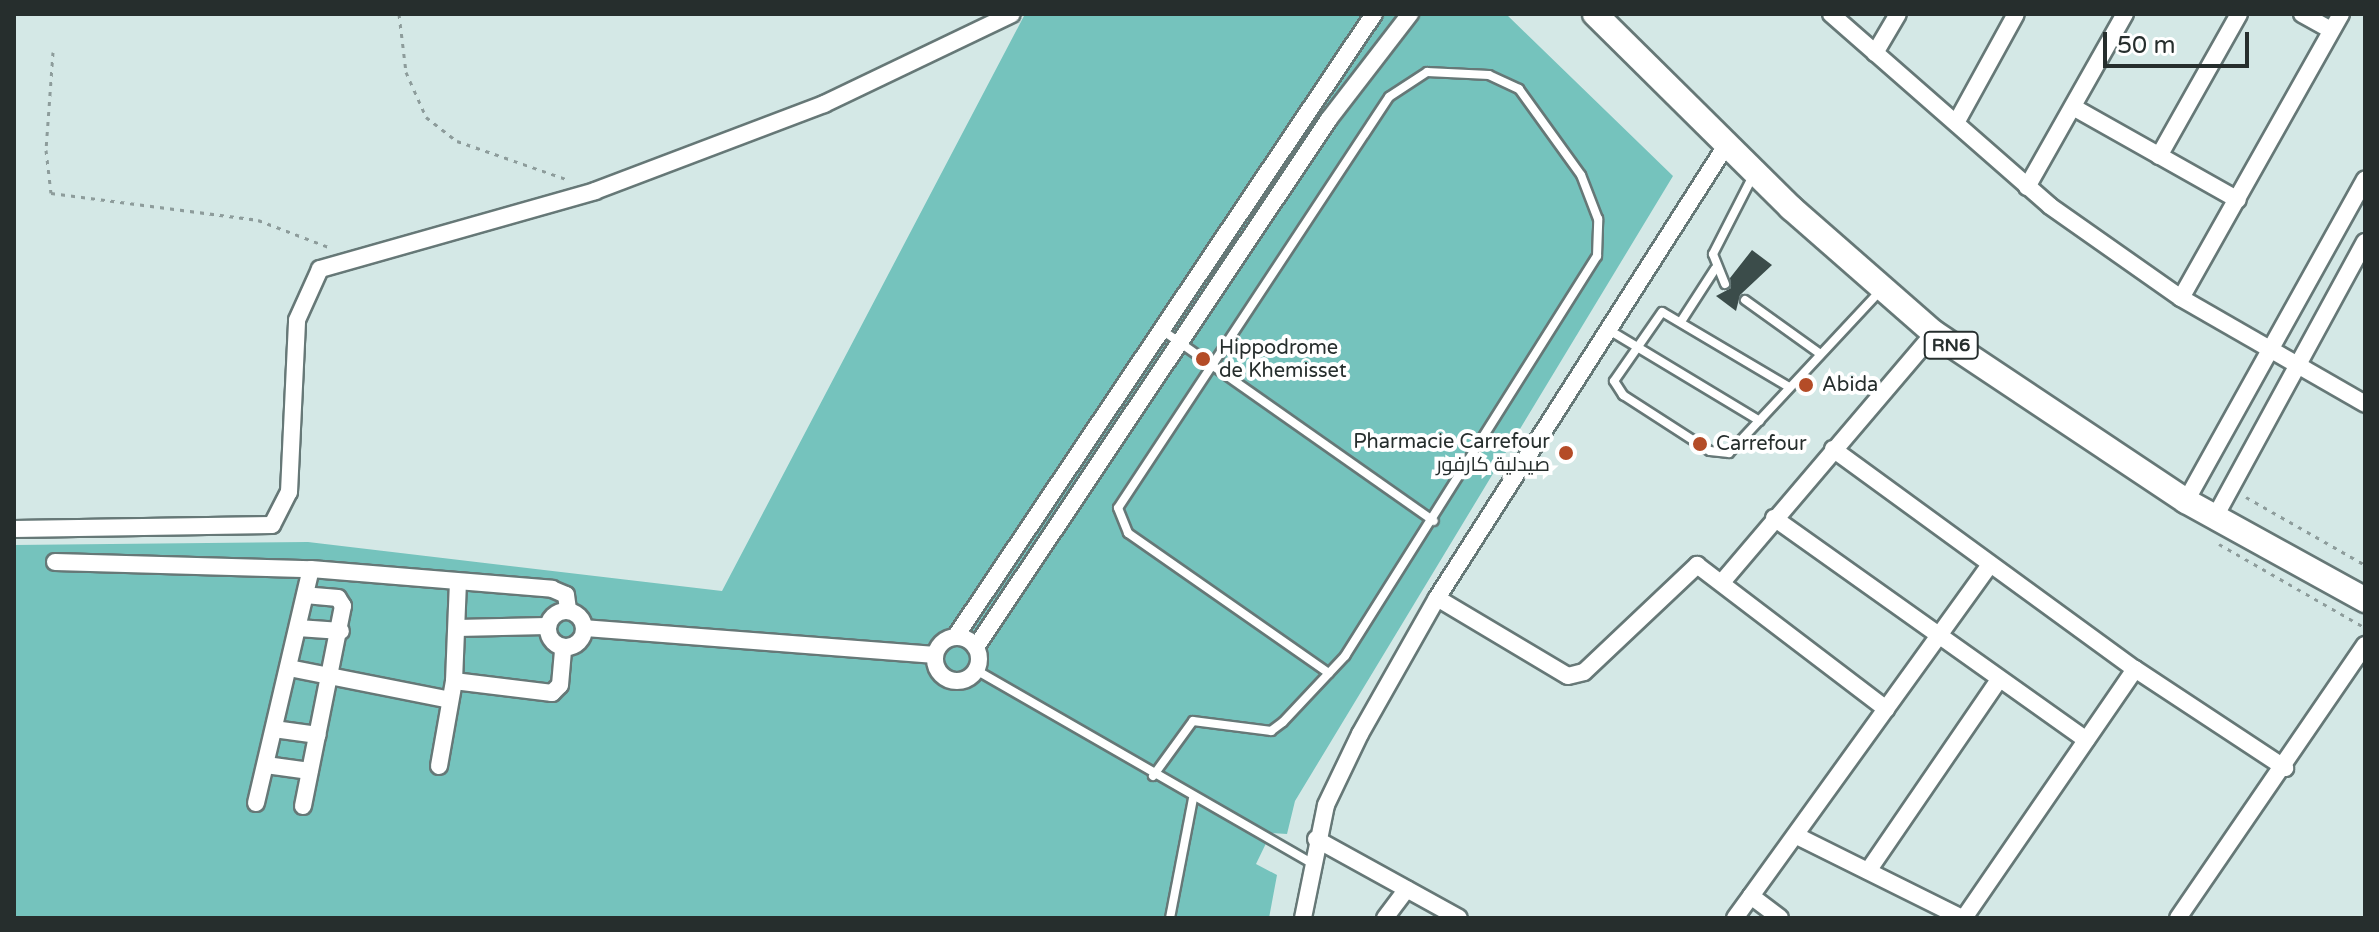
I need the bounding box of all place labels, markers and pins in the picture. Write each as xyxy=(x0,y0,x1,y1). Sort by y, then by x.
place label: Hippodrome de Khemisset xyxy=(1219,336,1347,383)
marker: Hippodrome de Khemisset xyxy=(1194,350,1212,368)
place label: Abida xyxy=(1822,373,1878,397)
marker: Abida xyxy=(1797,376,1815,394)
place label: Pharmacie Carrefour صيدلية كارفور xyxy=(1353,430,1550,477)
place label: Carrefour xyxy=(1716,432,1807,456)
marker: Carrefour xyxy=(1691,435,1709,453)
marker: Pharmacie Carrefour صيدلية كارفور xyxy=(1557,444,1575,462)

